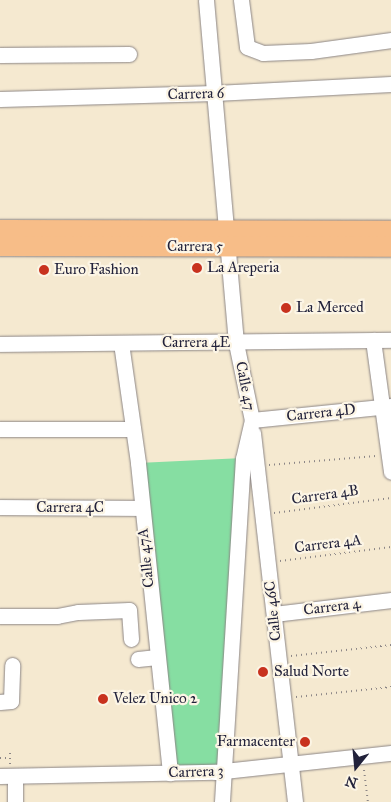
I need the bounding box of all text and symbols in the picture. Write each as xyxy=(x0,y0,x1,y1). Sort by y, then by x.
street label: Carrera 6 xyxy=(167,84,225,104)
street label: Carrera 5 xyxy=(167,238,223,256)
place label: La Areperia xyxy=(207,259,279,277)
place label: Euro Fashion xyxy=(54,261,139,279)
marker: La Areperia xyxy=(191,262,203,274)
marker: Euro Fashion xyxy=(38,264,50,276)
place label: La Merced xyxy=(296,299,364,317)
marker: La Merced xyxy=(280,302,292,314)
street label: Carrera 4E xyxy=(162,334,230,352)
street label: Calle 47 xyxy=(231,360,259,412)
street label: Carrera 4D xyxy=(286,400,356,426)
street label: Carrera 4B xyxy=(290,481,360,509)
street label: Carrera 4C xyxy=(36,499,104,517)
street label: Calle 47A xyxy=(134,527,158,589)
street label: Carrera 4A xyxy=(293,531,363,557)
street label: Calle 46C xyxy=(261,580,285,642)
street label: Carrera 4 xyxy=(302,595,362,619)
place label: Salud Norte xyxy=(274,663,349,681)
marker: Salud Norte xyxy=(256,665,270,679)
place label: Velez Unico 2 xyxy=(113,690,197,708)
marker: Velez Unico 2 xyxy=(97,693,109,705)
place label: Farmacenter xyxy=(217,733,295,751)
marker: Farmacenter xyxy=(299,736,311,748)
north arrow xyxy=(331,742,381,792)
street label: Carrera 3 xyxy=(168,762,224,782)
text: N xyxy=(343,772,360,792)

